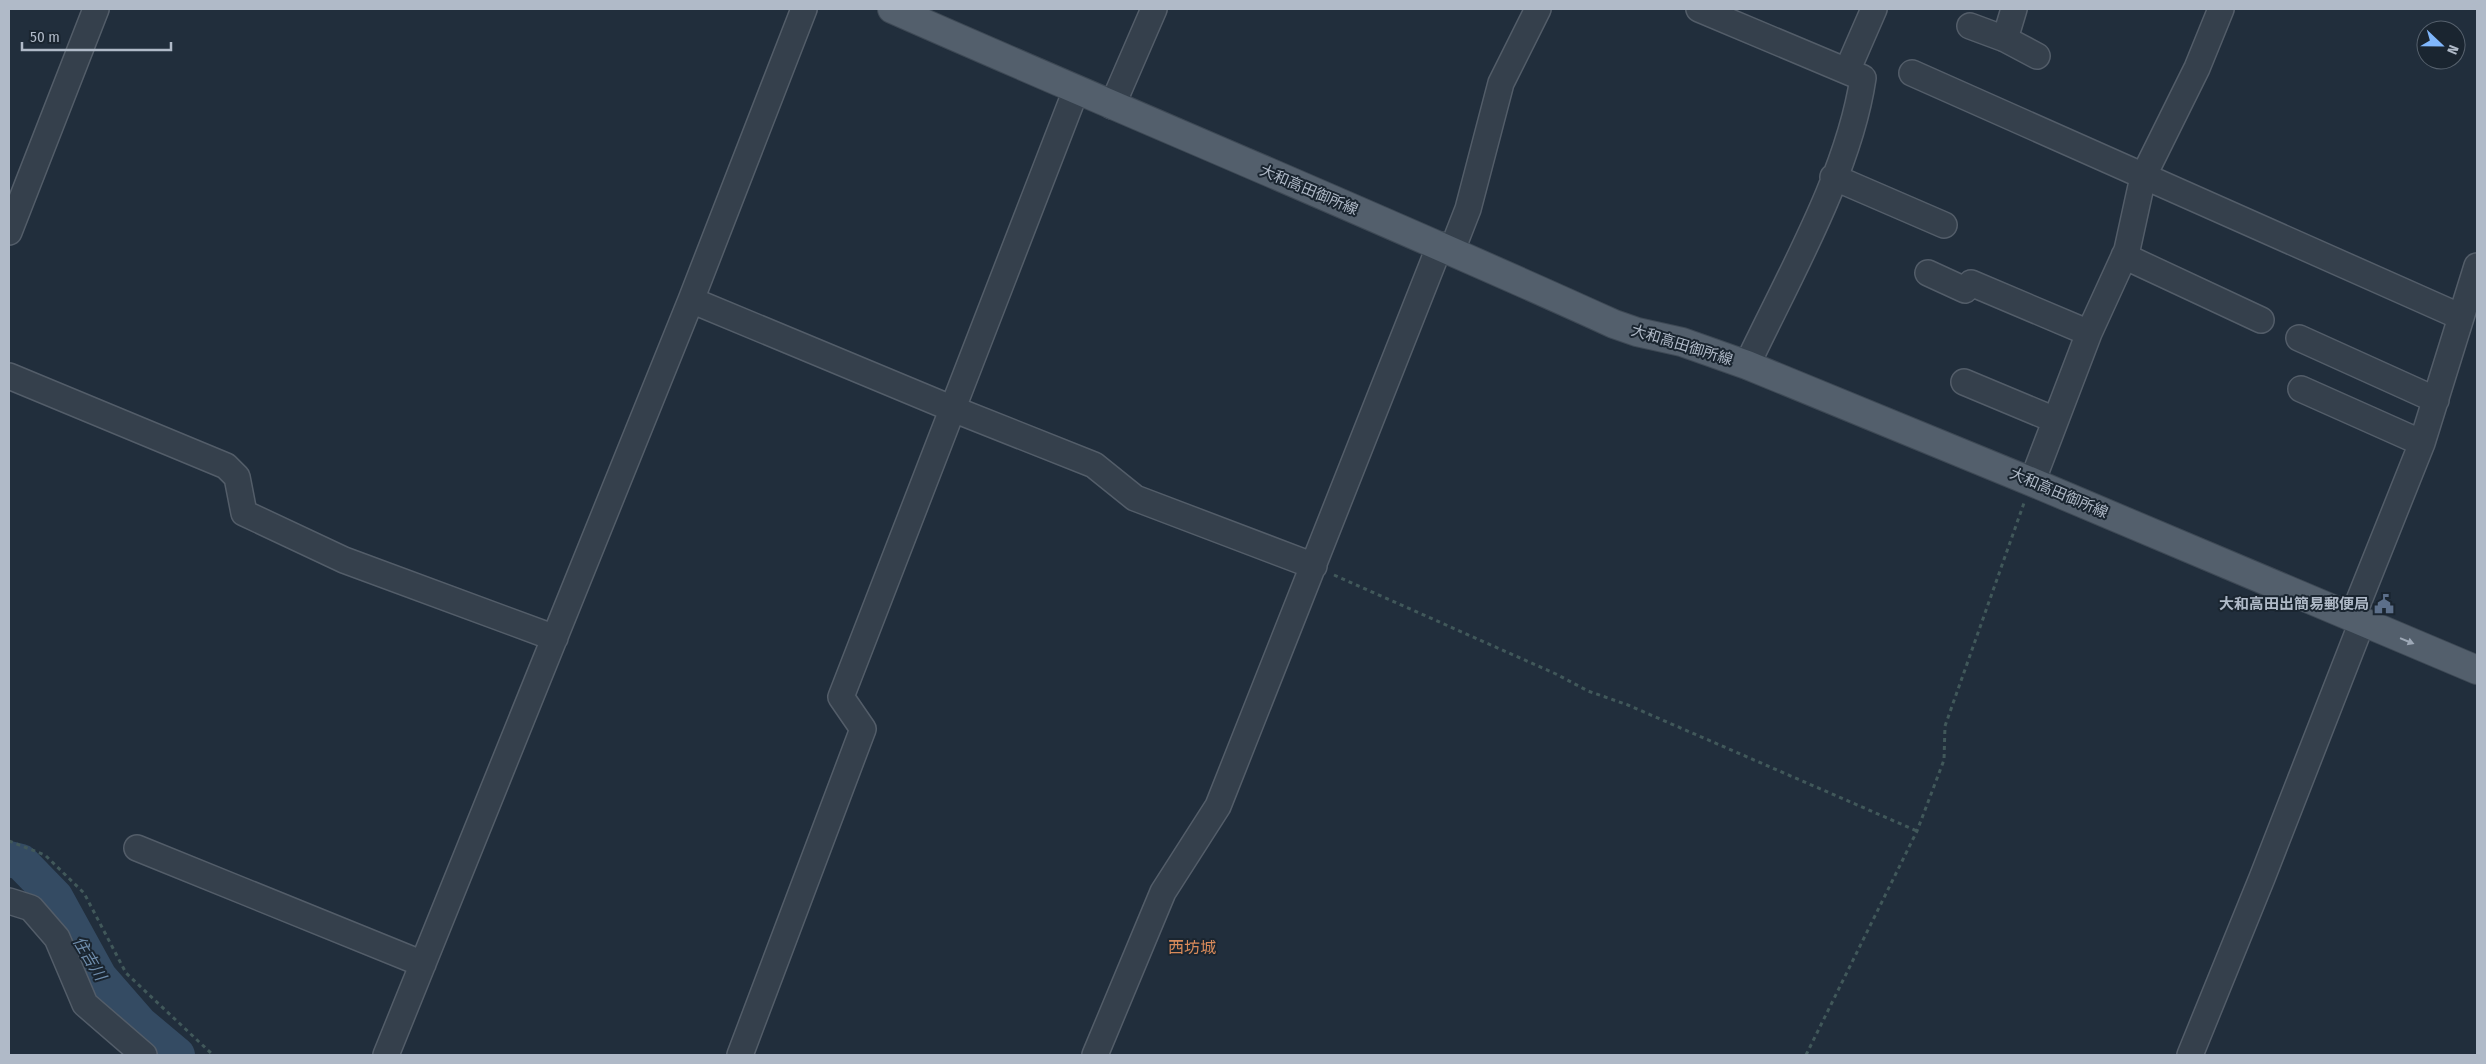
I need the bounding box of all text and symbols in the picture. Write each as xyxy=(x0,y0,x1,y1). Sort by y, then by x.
scale bar xyxy=(22,20,171,52)
north arrow xyxy=(2416,20,2466,70)
text: 50 m xyxy=(30,28,60,46)
text: N xyxy=(2443,43,2462,57)
street label: 大和高田御所線 xyxy=(1257,161,1361,219)
street label: 大和高田御所線 xyxy=(1629,321,1735,369)
street label: 大和高田御所線 xyxy=(2007,464,2111,522)
public building icon: 大和高田出簡易郵便局 xyxy=(2373,593,2395,615)
place label: 大和高田出簡易郵便局 xyxy=(2219,595,2369,613)
one-way arrow xyxy=(2400,637,2414,645)
water label: 住吉川 xyxy=(69,933,111,985)
district label: 西坊城 xyxy=(1168,938,1216,957)

